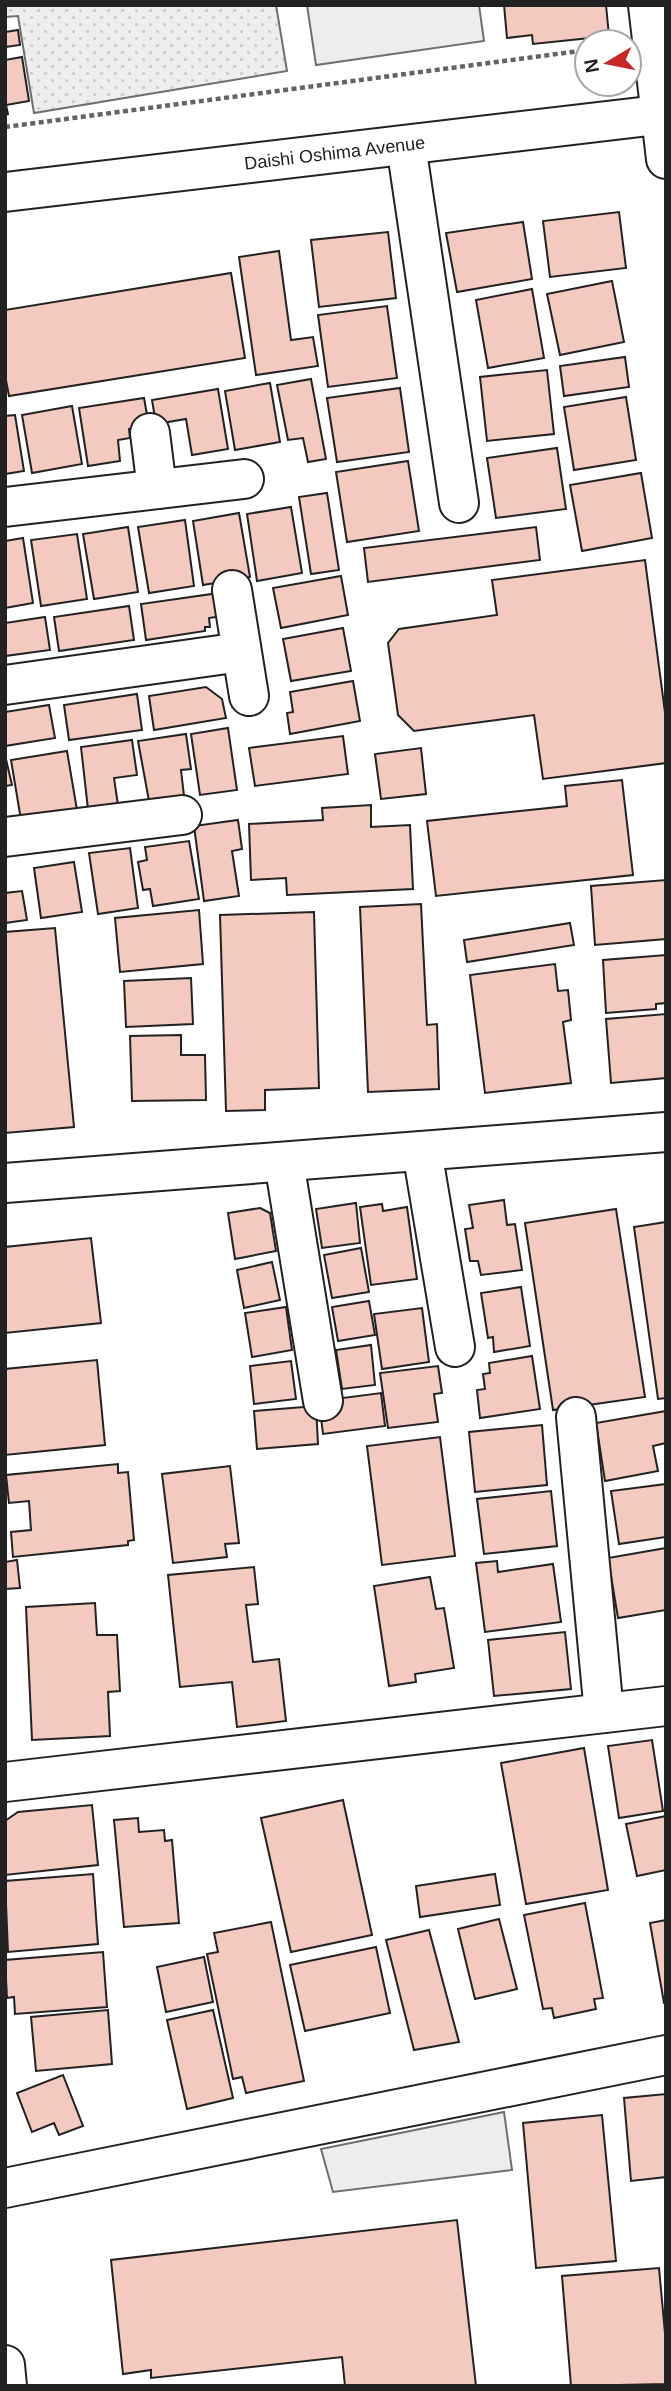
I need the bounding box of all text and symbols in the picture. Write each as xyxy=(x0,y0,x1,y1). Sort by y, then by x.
north arrow xyxy=(573,28,643,98)
text: N xyxy=(580,57,603,74)
street label: Daishi Oshima Avenue xyxy=(243,133,426,174)

